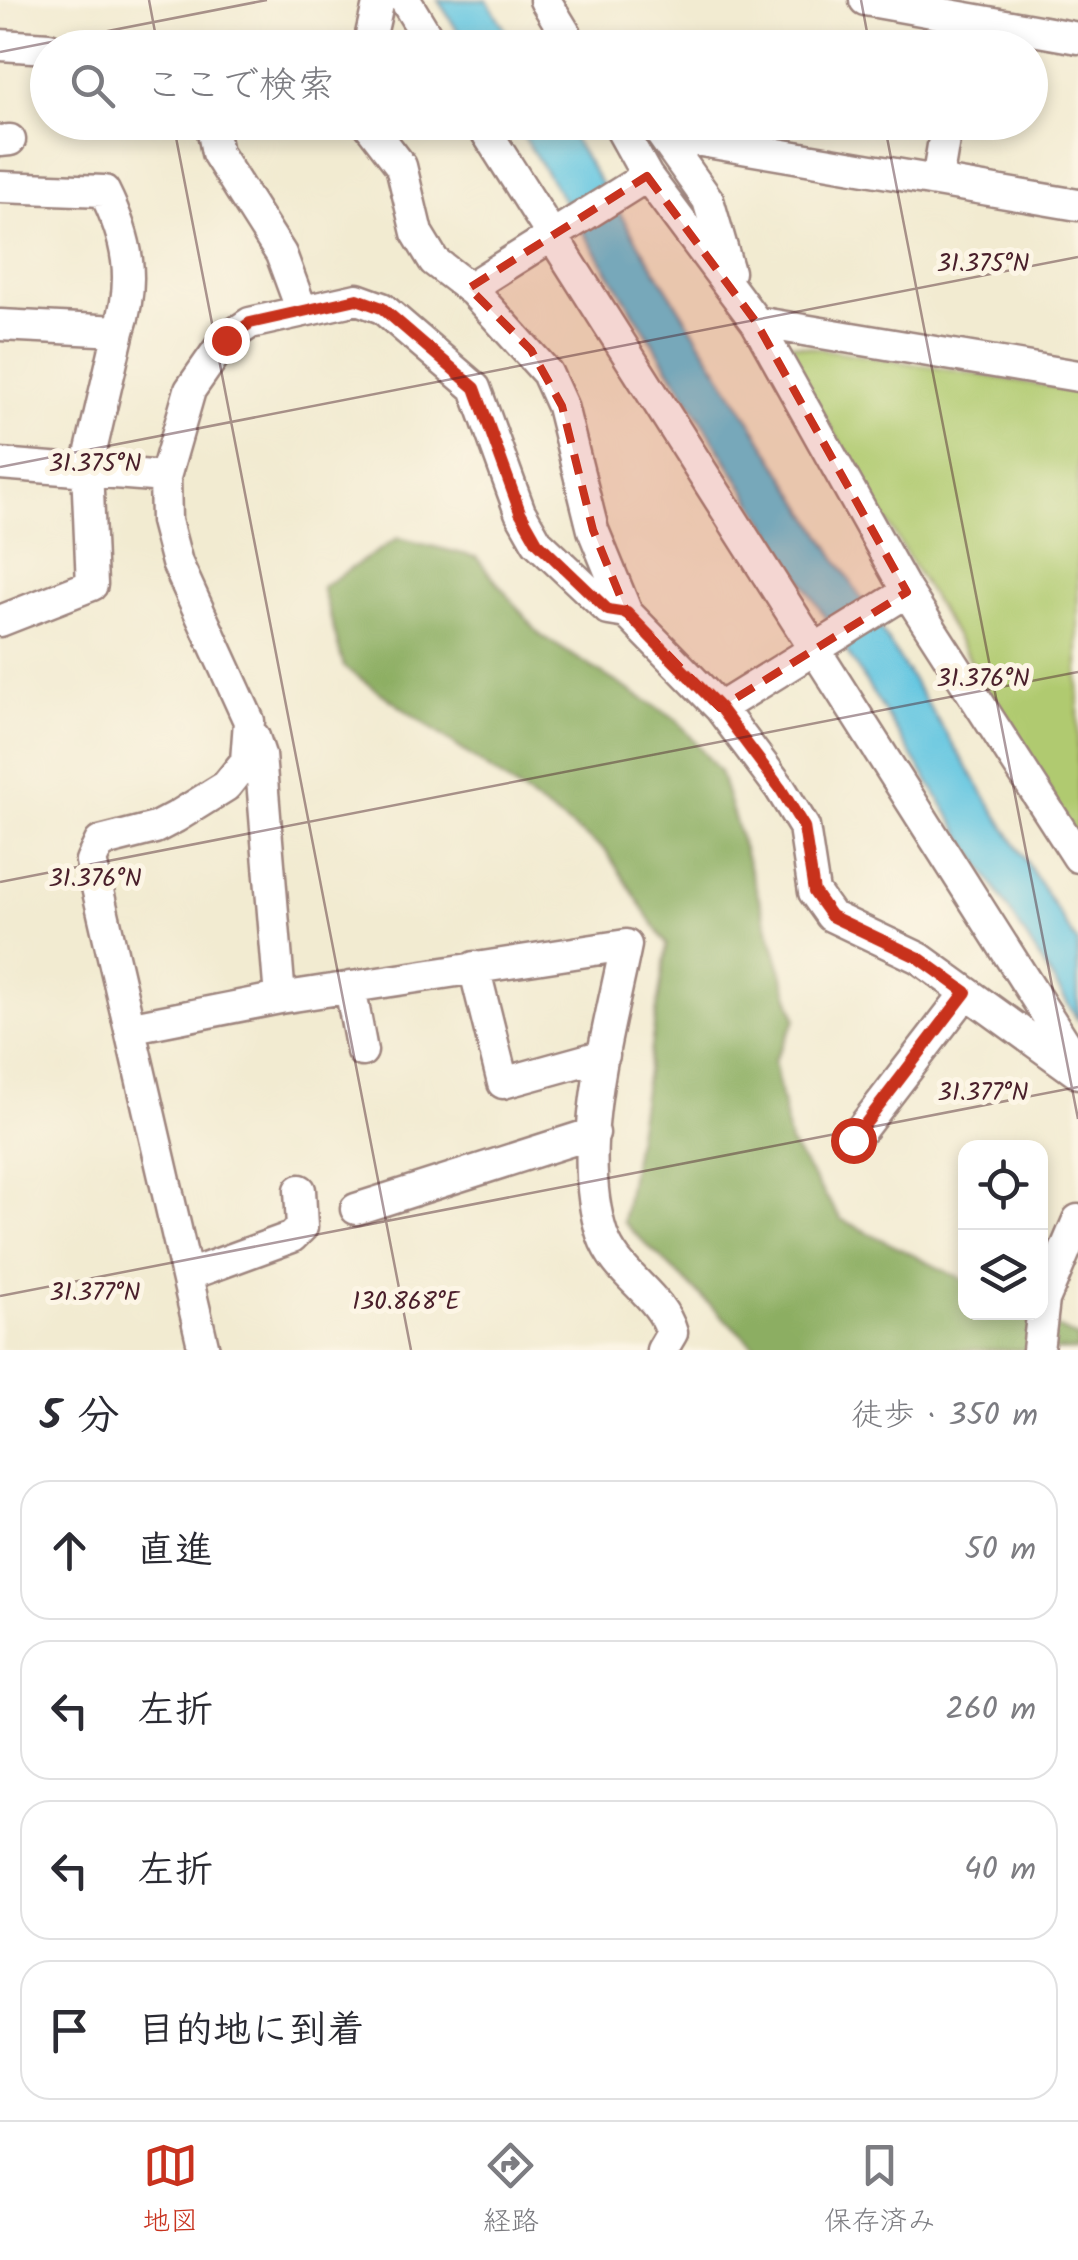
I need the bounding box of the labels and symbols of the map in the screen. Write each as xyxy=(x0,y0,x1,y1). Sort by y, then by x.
text: 31.375°N xyxy=(937,244,1029,284)
route end xyxy=(204,318,250,364)
text: 31.375°N xyxy=(49,444,141,484)
text: 31.376°N xyxy=(936,659,1030,699)
text: 31.376°N xyxy=(48,859,142,899)
text: 31.377°N xyxy=(938,1073,1028,1113)
route start xyxy=(831,1118,877,1164)
text: 31.377°N xyxy=(50,1273,140,1313)
text: 130.868°E xyxy=(352,1282,461,1322)

